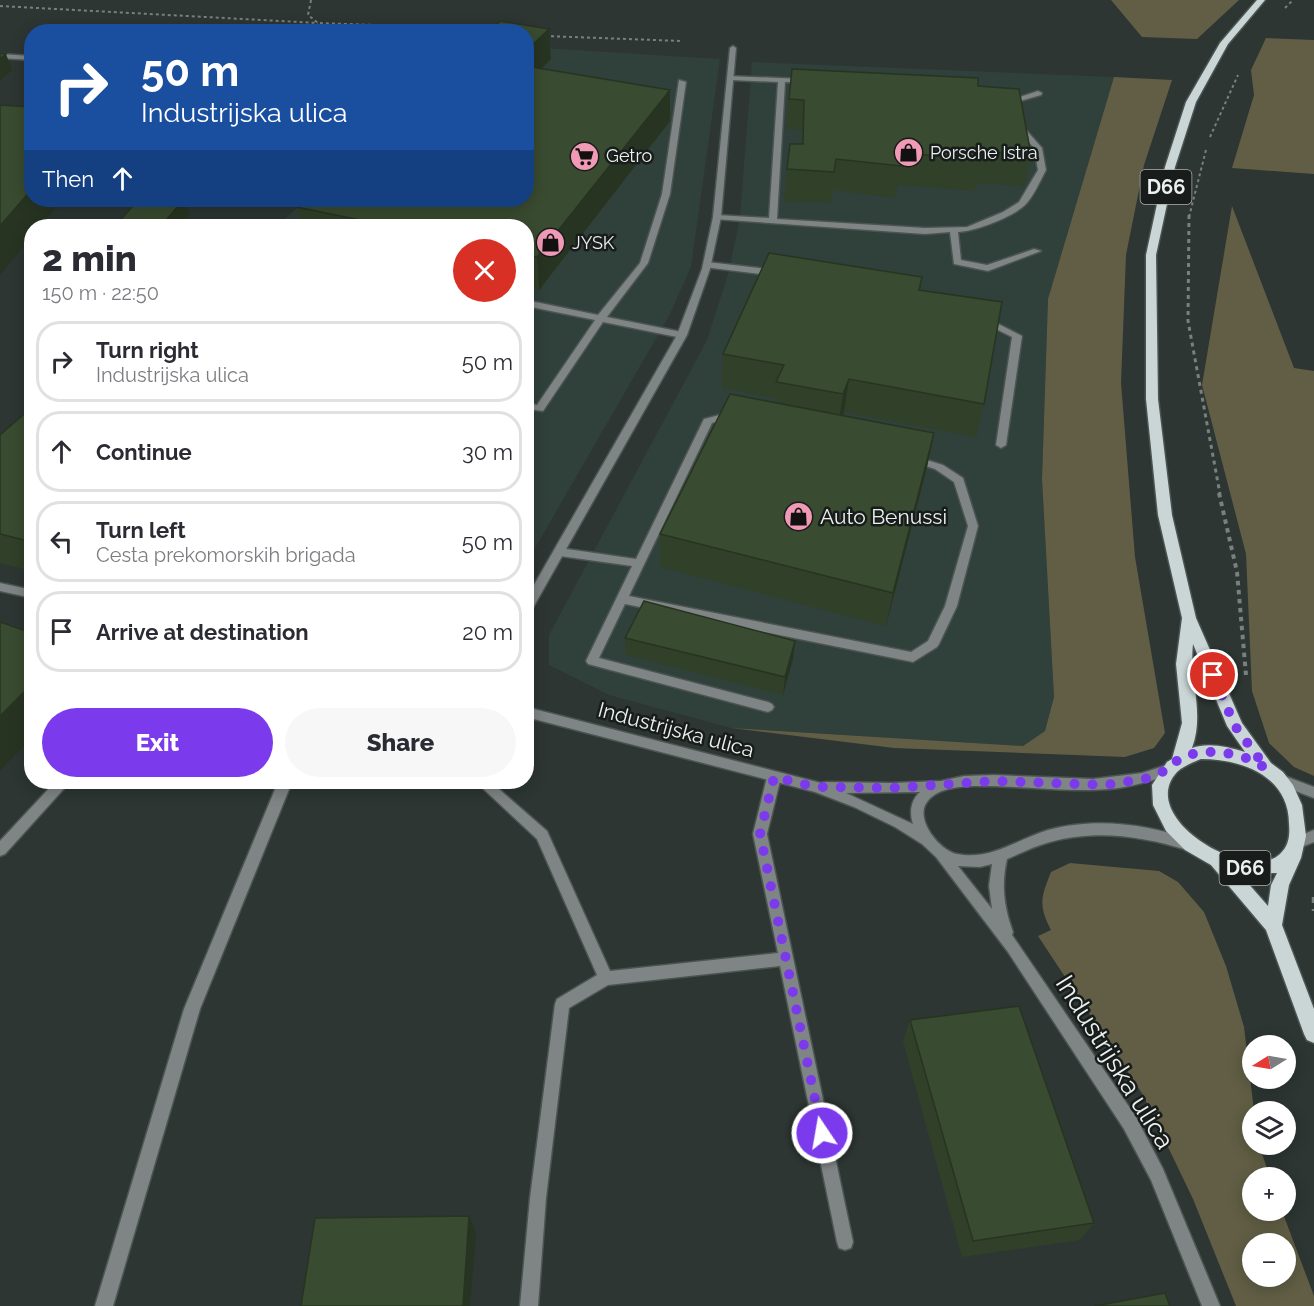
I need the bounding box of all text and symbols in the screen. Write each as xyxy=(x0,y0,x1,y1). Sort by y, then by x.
text: 50 m xyxy=(141,47,239,96)
icon: right xyxy=(42,48,120,126)
text: Industrijska ulica xyxy=(141,97,348,128)
shop icon: Porsche Istra xyxy=(893,137,925,169)
supermarket icon: Getro xyxy=(569,140,601,172)
place label: Porsche Istra xyxy=(930,142,1037,163)
place label: Getro xyxy=(606,145,652,166)
icon: ahead xyxy=(106,162,139,195)
text: Then xyxy=(42,166,94,192)
road number: D66 xyxy=(1140,170,1192,204)
shop icon: JYSK xyxy=(535,227,567,259)
place label: JYSK xyxy=(572,232,615,253)
text: 2 min xyxy=(42,237,137,279)
button: close xyxy=(453,239,516,302)
text: 150 m · 22:50 xyxy=(42,281,159,305)
text: Turn right xyxy=(96,337,199,363)
icon: right xyxy=(45,345,78,378)
text: 50 m xyxy=(462,349,513,375)
text: Industrijska ulica xyxy=(96,363,249,387)
icon: ahead xyxy=(45,435,78,468)
text: Continue xyxy=(96,439,192,465)
text: 30 m xyxy=(462,439,513,465)
shop icon: Auto Benussi xyxy=(783,501,815,533)
place label: Auto Benussi xyxy=(820,504,947,529)
text: Turn left xyxy=(96,517,186,543)
icon: left xyxy=(45,525,78,558)
text: 50 m xyxy=(462,529,513,555)
text: Cesta prekomorskih brigada xyxy=(96,543,356,567)
icon: arrive xyxy=(45,615,78,648)
text: Arrive at destination xyxy=(96,619,309,645)
text: 20 m xyxy=(462,619,513,645)
pin xyxy=(1187,649,1238,700)
icon: arrive xyxy=(1196,658,1229,691)
street label: Industrijska ulica xyxy=(595,697,757,762)
button: Exit xyxy=(42,708,273,777)
button: Share xyxy=(285,708,516,777)
road number: D66 xyxy=(1220,851,1270,885)
street label: Industrijska ulica xyxy=(1050,970,1180,1154)
north arrow xyxy=(1242,1035,1296,1089)
map controls xyxy=(1242,1035,1296,1287)
position arrow xyxy=(790,1101,854,1165)
button: layers xyxy=(1242,1101,1296,1155)
button: + xyxy=(1242,1167,1296,1221)
button: − xyxy=(1242,1233,1296,1287)

